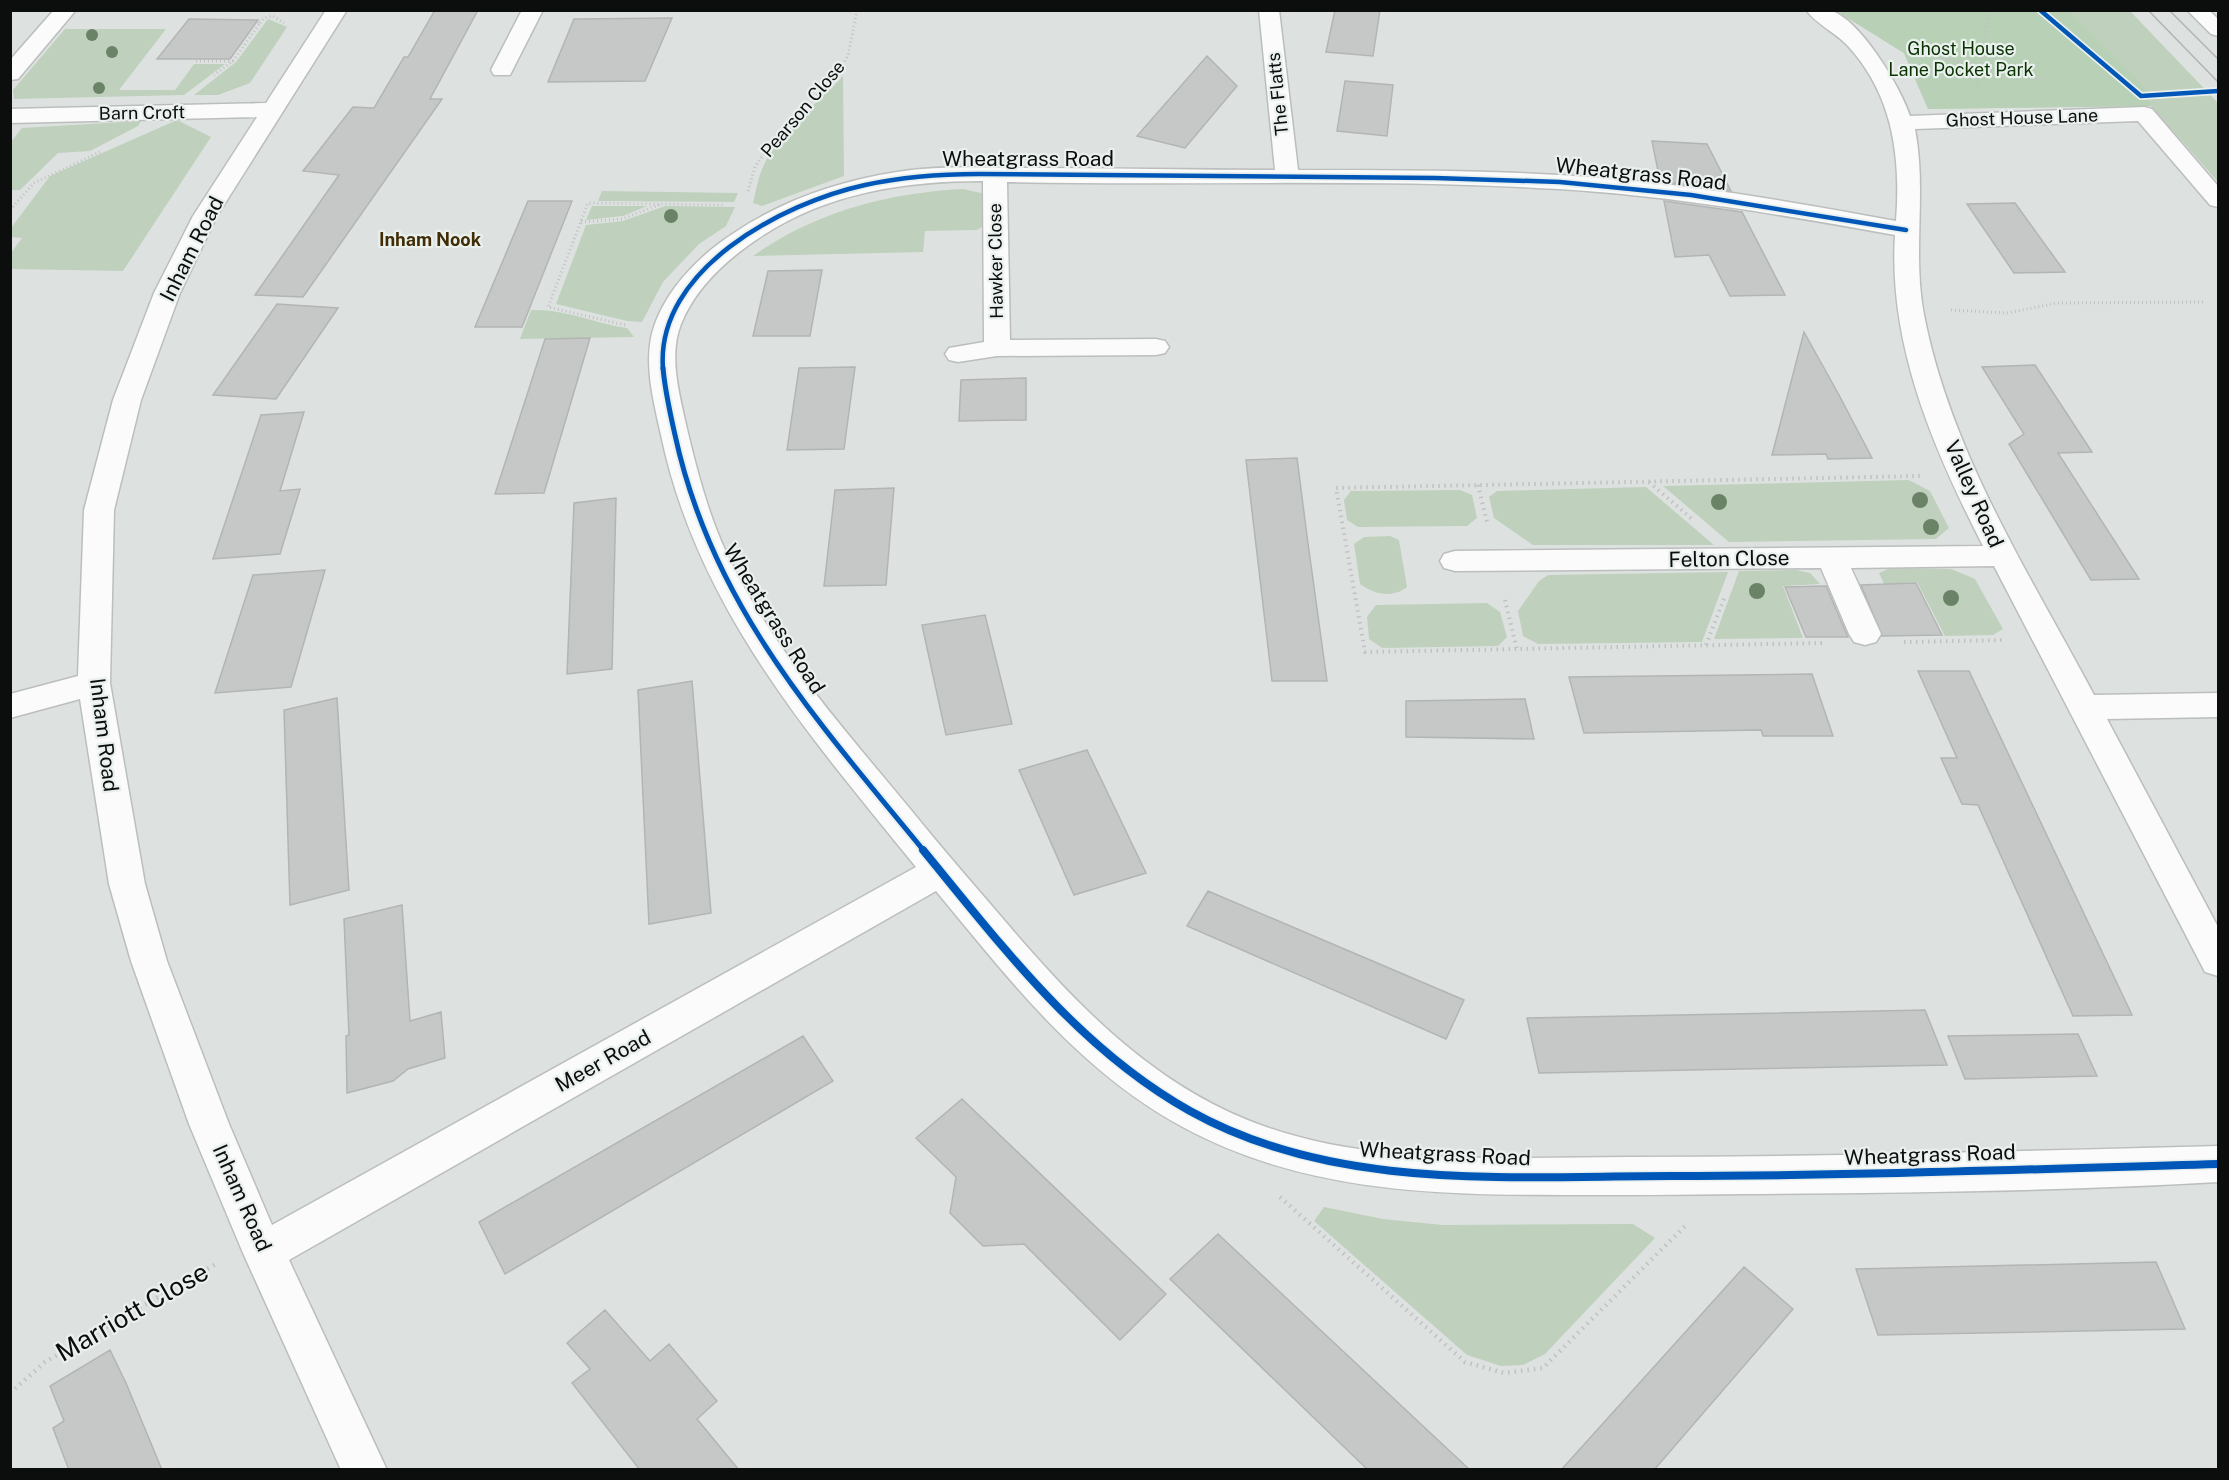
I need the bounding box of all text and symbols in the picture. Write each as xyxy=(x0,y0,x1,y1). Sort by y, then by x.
park label: Ghost House Lane Pocket Park xyxy=(1888,38,2034,80)
street label: The Flatts xyxy=(1263,52,1292,137)
street label: Pearson Close xyxy=(756,56,849,161)
street label: Barn Croft xyxy=(99,101,185,124)
street label: Ghost House Lane xyxy=(1945,104,2099,131)
street label: Wheatgrass Road xyxy=(942,146,1114,171)
street label: Wheatgrass Road xyxy=(1554,152,1728,195)
street label: Inham Road xyxy=(154,192,229,306)
street label: Hawker Close xyxy=(984,203,1007,319)
district label: Inham Nook xyxy=(379,229,482,250)
street label: Valley Road xyxy=(1940,436,2009,551)
street label: Wheatgrass Road xyxy=(718,539,831,698)
street label: Felton Close xyxy=(1668,545,1790,572)
street label: Inham Road xyxy=(85,676,124,793)
street label: Meer Road xyxy=(551,1024,655,1097)
street label: Wheatgrass Road xyxy=(1359,1137,1531,1170)
street label: Wheatgrass Road xyxy=(1844,1139,2016,1170)
street label: Inham Road xyxy=(208,1140,277,1255)
street label: Marriott Close xyxy=(50,1255,214,1368)

